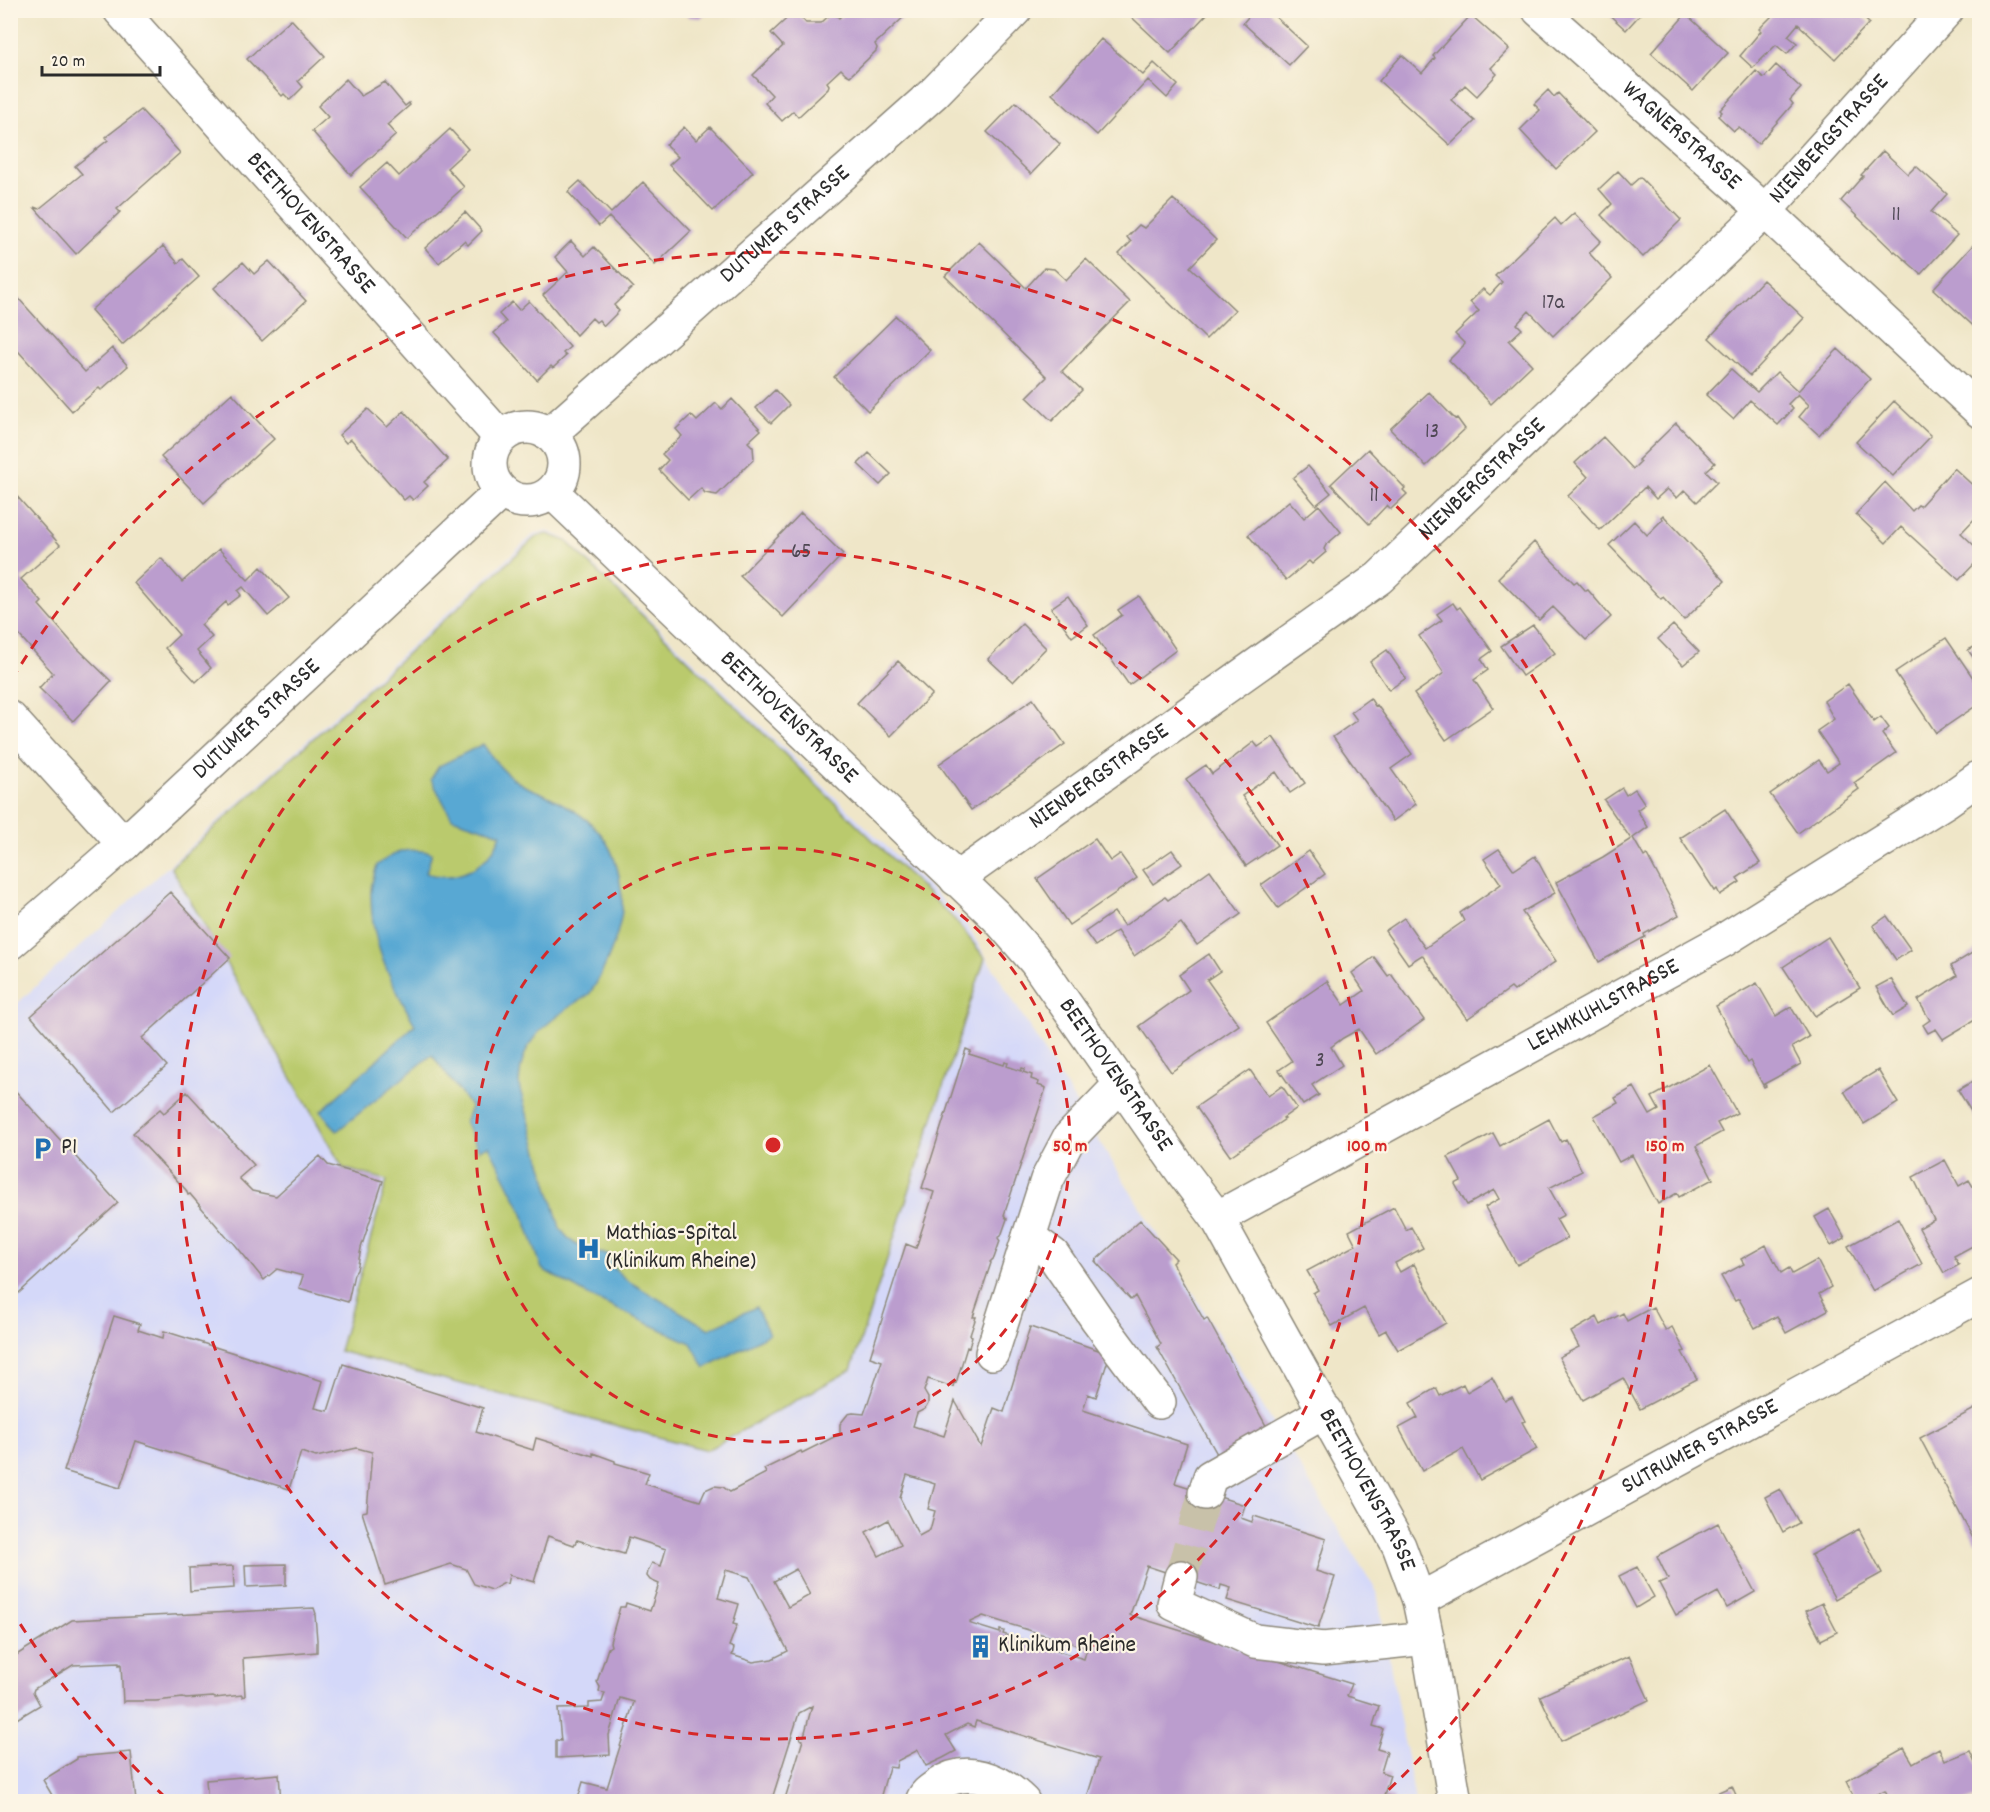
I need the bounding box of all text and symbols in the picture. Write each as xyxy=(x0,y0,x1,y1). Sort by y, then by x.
scale bar xyxy=(42,39,160,77)
text: 20 m xyxy=(51,50,85,75)
street label: NIENBERGSTRASSE xyxy=(1761,67,1898,212)
street label: WAGNERSTRASSE xyxy=(1613,74,1749,199)
street label: BEETHOVENSTRASSE xyxy=(237,145,383,302)
street label: DUTUMER STRASSE xyxy=(713,157,858,292)
house number: 11 xyxy=(1891,201,1901,231)
house number: 17a xyxy=(1542,289,1565,319)
street label: NIENBERGSTRASSE xyxy=(1411,410,1554,549)
house number: 13 xyxy=(1425,418,1439,448)
house number: 11 xyxy=(1369,482,1379,512)
house number: 65 xyxy=(791,538,811,568)
street label: BEETHOVENSTRASSE xyxy=(712,643,865,792)
street label: DUTUMER STRASSE xyxy=(185,651,329,788)
street label: NIENBERGSTRASSE xyxy=(1022,715,1177,839)
street label: LEHMKUHLSTRASSE xyxy=(1521,950,1686,1062)
street label: BEETHOVENSTRASSE xyxy=(1049,992,1181,1159)
house number: 3 xyxy=(1315,1047,1325,1077)
place label: P1 xyxy=(61,1131,77,1165)
parking icon: P1 xyxy=(30,1135,56,1161)
centre of rings xyxy=(763,1135,783,1155)
text: 50 m xyxy=(1053,1135,1087,1160)
text: 100 m xyxy=(1347,1135,1387,1160)
text: 150 m xyxy=(1646,1135,1684,1160)
place label: Mathias-Spital (Klinikum Rheine) xyxy=(606,1217,756,1279)
hospital icon: Mathias-Spital (Klinikum Rheine) xyxy=(575,1235,601,1261)
street label: SUTRUMER STRASSE xyxy=(1615,1391,1785,1504)
street label: BEETHOVENSTRASSE xyxy=(1309,1402,1424,1576)
place label: Klinikum Rheine xyxy=(998,1629,1136,1663)
building icon: Klinikum Rheine xyxy=(967,1633,993,1659)

